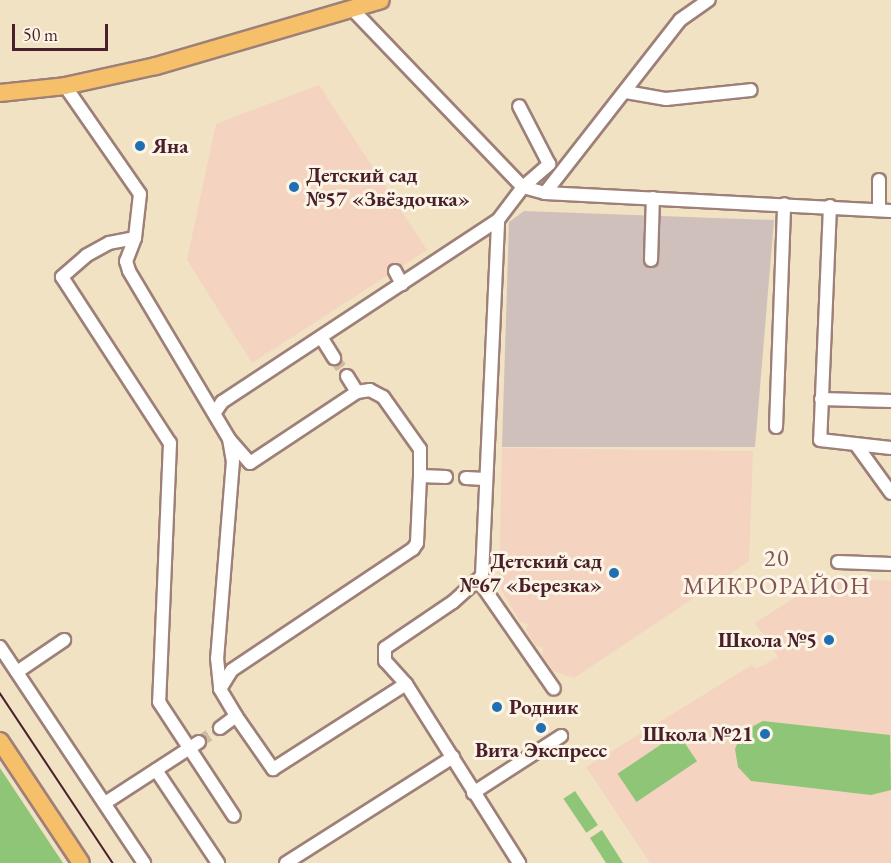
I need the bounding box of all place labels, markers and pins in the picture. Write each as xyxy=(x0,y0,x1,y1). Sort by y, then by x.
place label: Яна xyxy=(152,133,188,159)
marker: Яна xyxy=(133,139,147,153)
place label: Детский сад №57 «Звёздочка» xyxy=(306,162,470,212)
marker: Детский сад №57 «Звёздочка» xyxy=(287,180,301,194)
place label: Детский сад №67 «Березка» xyxy=(460,548,602,598)
marker: Детский сад №67 «Березка» xyxy=(607,566,621,580)
place label: Школа №5 xyxy=(718,627,817,653)
marker: Школа №5 xyxy=(822,633,836,647)
place label: Родник xyxy=(509,694,578,720)
marker: Родник xyxy=(490,700,504,714)
marker: Вита Экспресс xyxy=(534,721,548,735)
place label: Школа №21 xyxy=(643,721,753,747)
marker: Школа №21 xyxy=(758,727,772,741)
place label: Вита Экспресс xyxy=(475,737,607,763)

